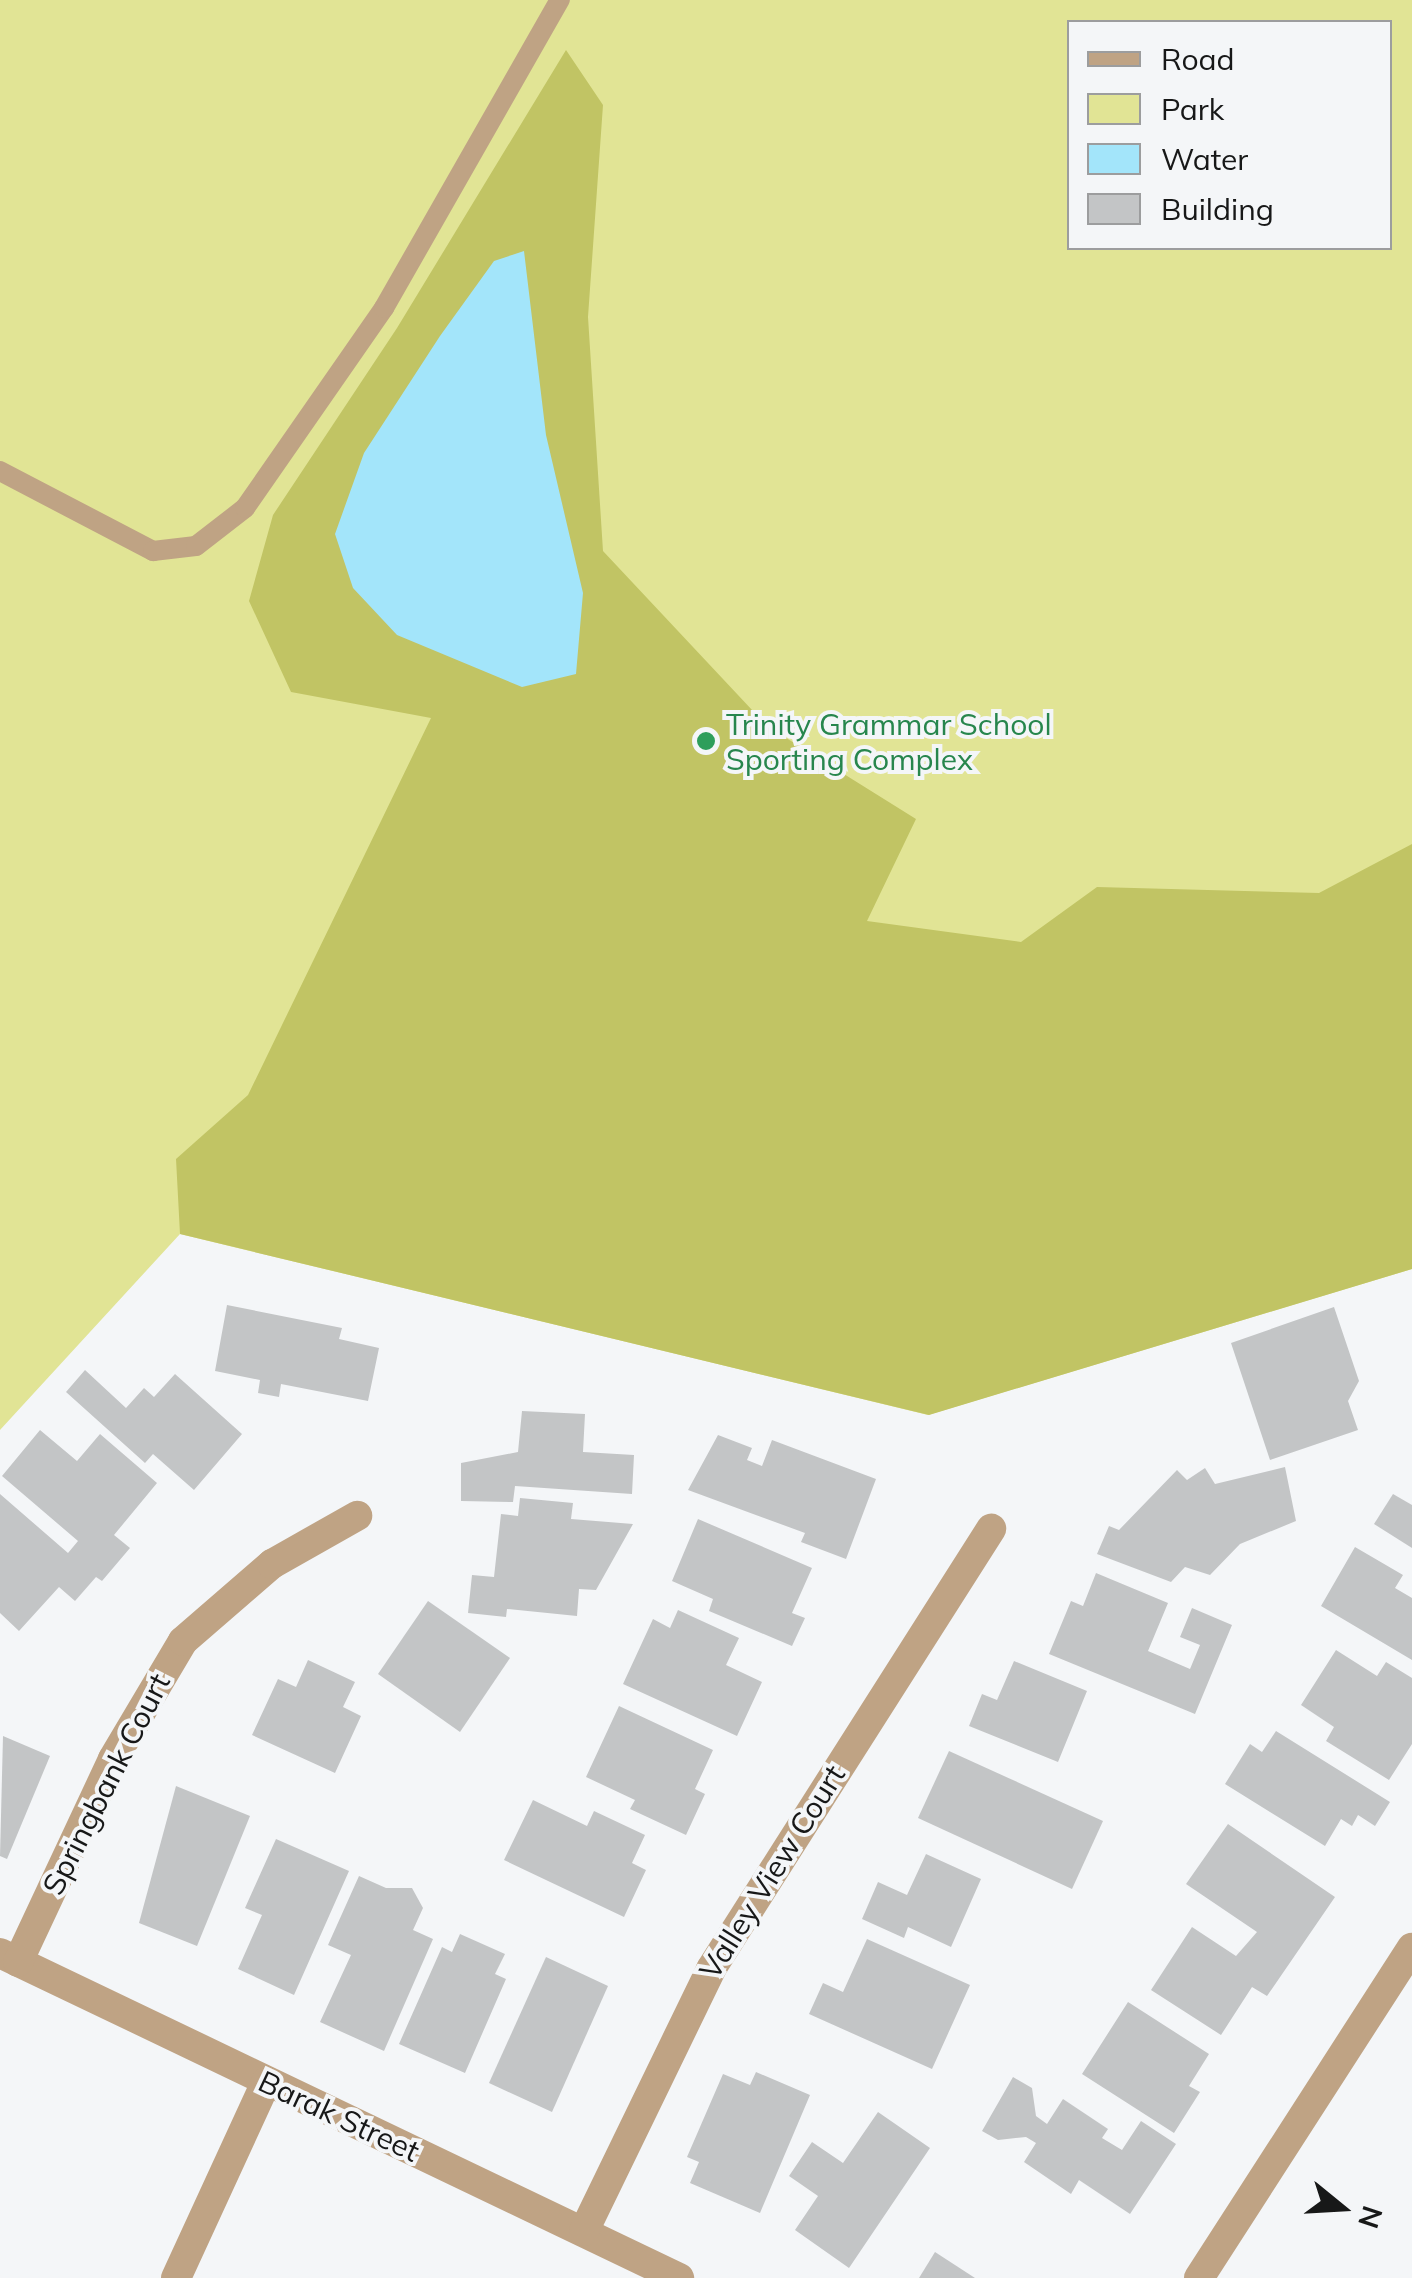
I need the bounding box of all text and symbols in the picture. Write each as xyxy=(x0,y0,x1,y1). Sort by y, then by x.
legend xyxy=(1067,20,1392,250)
text: Road xyxy=(1161,40,1235,78)
text: Park xyxy=(1161,90,1224,128)
text: Water xyxy=(1161,140,1248,178)
text: Building xyxy=(1161,190,1274,228)
place label: Trinity Grammar School Sporting Complex xyxy=(726,706,1052,776)
marker: Trinity Grammar School Sporting Complex xyxy=(695,730,717,752)
street label: Springbank Court xyxy=(35,1667,177,1901)
street label: Valley View Court xyxy=(692,1758,852,1986)
street label: Barak Street xyxy=(253,2063,425,2169)
north arrow xyxy=(1292,2158,1392,2258)
text: N xyxy=(1351,2202,1391,2233)

